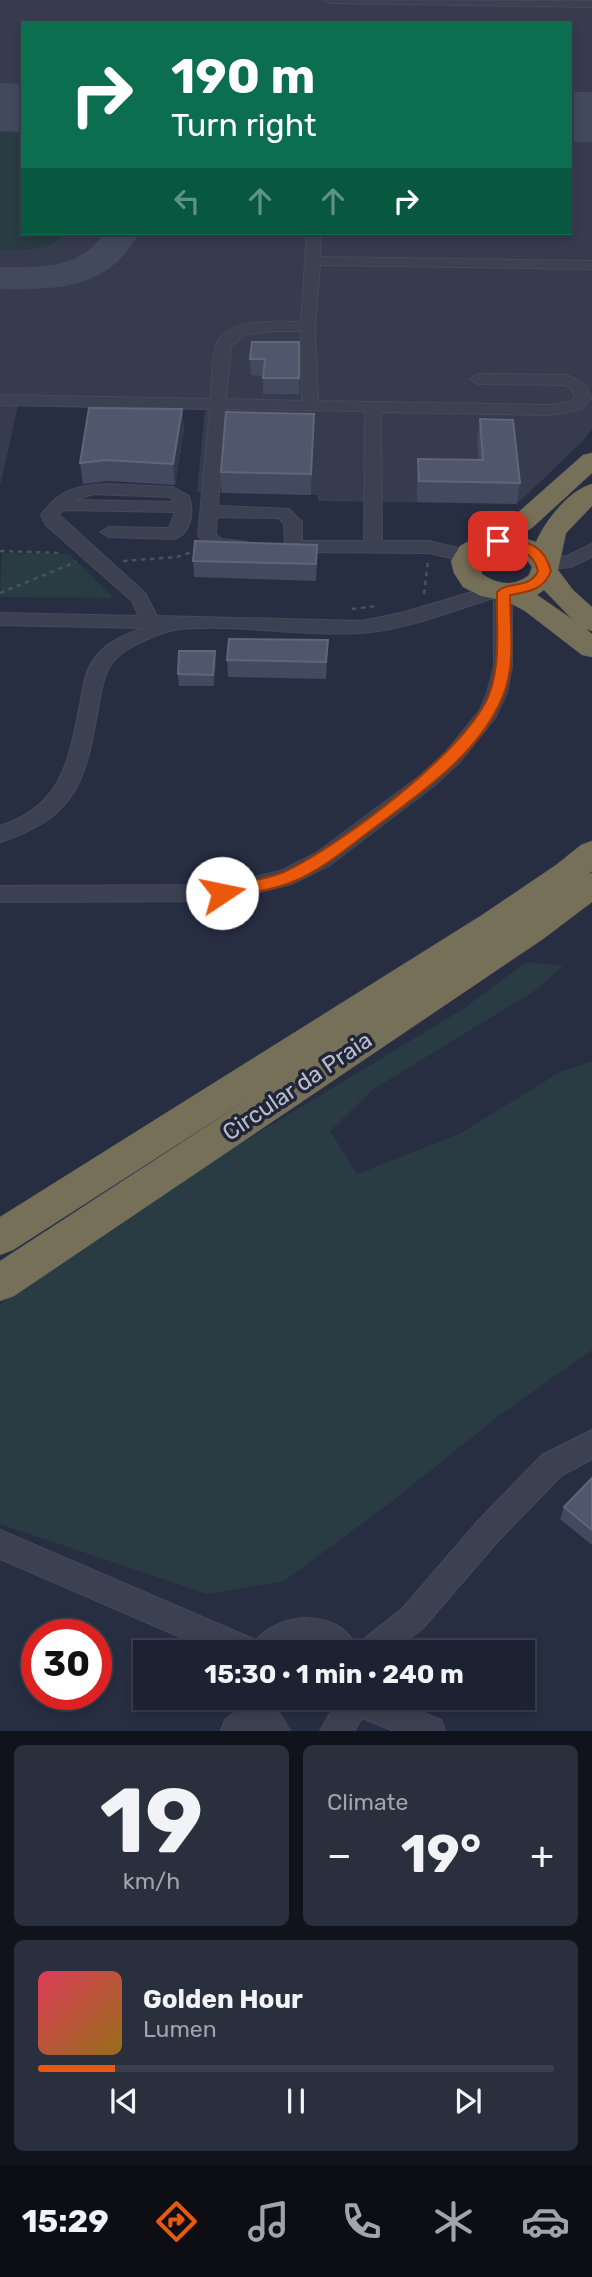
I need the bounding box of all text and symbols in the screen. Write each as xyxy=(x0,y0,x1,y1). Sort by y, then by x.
text: 190 m xyxy=(171,47,315,105)
icon: right xyxy=(56,49,147,140)
text: Turn right xyxy=(171,106,316,144)
icon: left xyxy=(168,182,206,220)
icon: ahead xyxy=(241,182,279,220)
icon: ahead xyxy=(314,182,352,220)
icon: right xyxy=(387,182,425,220)
pin xyxy=(468,511,528,571)
icon: arrive xyxy=(479,522,517,560)
position arrow xyxy=(185,856,259,930)
street label: Circular da Praia xyxy=(217,1026,377,1146)
speed limit sign: 30 xyxy=(21,1619,112,1710)
text: 15:30 · 1 min · 240 m xyxy=(204,1659,464,1690)
text: 19 xyxy=(100,1767,203,1875)
text: Climate xyxy=(327,1788,408,1816)
text: 19° xyxy=(401,1823,481,1885)
text: − xyxy=(327,1832,352,1878)
text: + xyxy=(530,1832,554,1878)
text: km/h xyxy=(123,1867,180,1895)
text: Golden Hour xyxy=(143,1984,303,2015)
text: Lumen xyxy=(143,2015,217,2043)
icon: previous xyxy=(105,2082,143,2120)
icon: pause xyxy=(277,2082,315,2120)
icon: next xyxy=(449,2082,487,2120)
icon: directions xyxy=(152,2197,201,2246)
icon: music xyxy=(244,2197,293,2246)
icon: phone xyxy=(337,2197,386,2246)
icon: climate xyxy=(429,2197,478,2246)
icon: car xyxy=(521,2197,570,2246)
text: 15:29 xyxy=(22,2202,109,2240)

